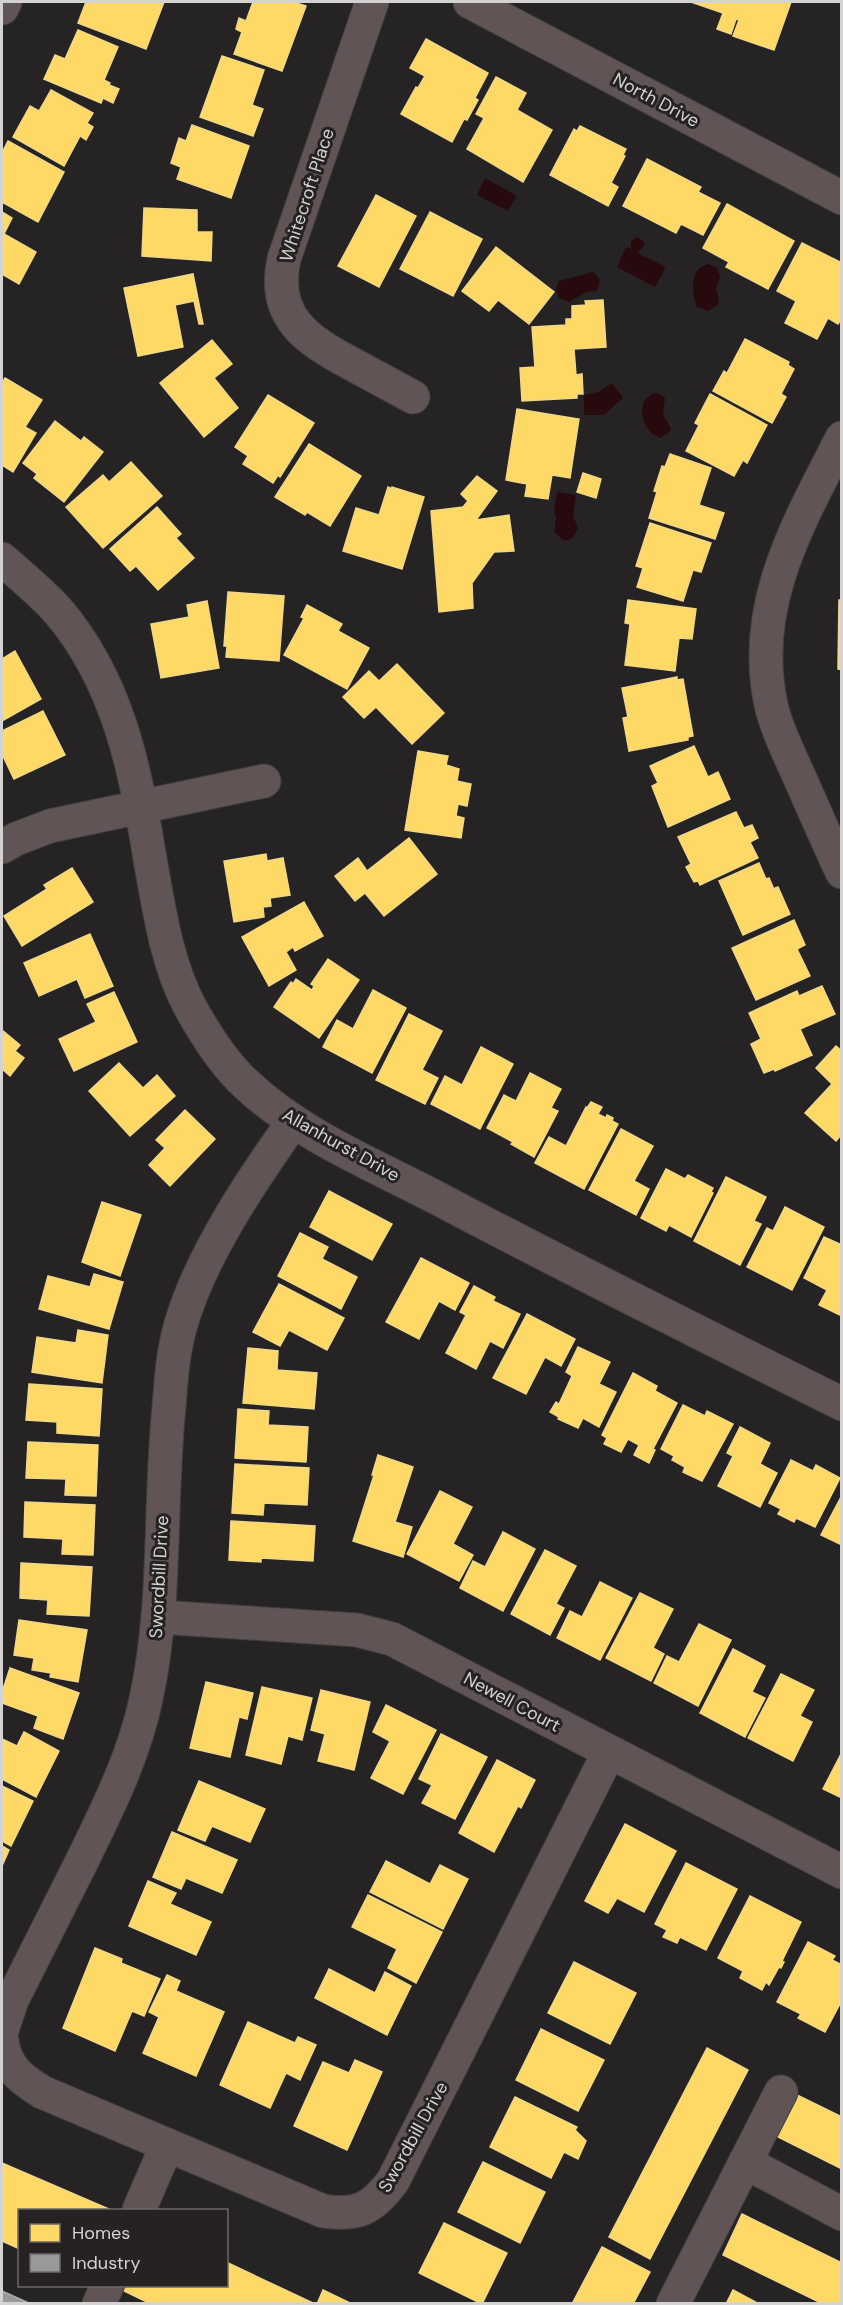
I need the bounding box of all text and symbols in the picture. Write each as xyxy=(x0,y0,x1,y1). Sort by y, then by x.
street label: North Drive xyxy=(609,67,703,133)
street label: Whitecroft Place xyxy=(274,125,340,265)
street label: Allanhurst Drive xyxy=(278,1103,404,1187)
street label: Swordbill Drive xyxy=(144,1515,174,1639)
street label: Newell Court xyxy=(459,1666,565,1738)
street label: Swordbill Drive xyxy=(373,2077,453,2197)
legend xyxy=(18,2209,228,2287)
text: Homes xyxy=(72,2221,130,2245)
text: Industry xyxy=(72,2251,141,2275)

